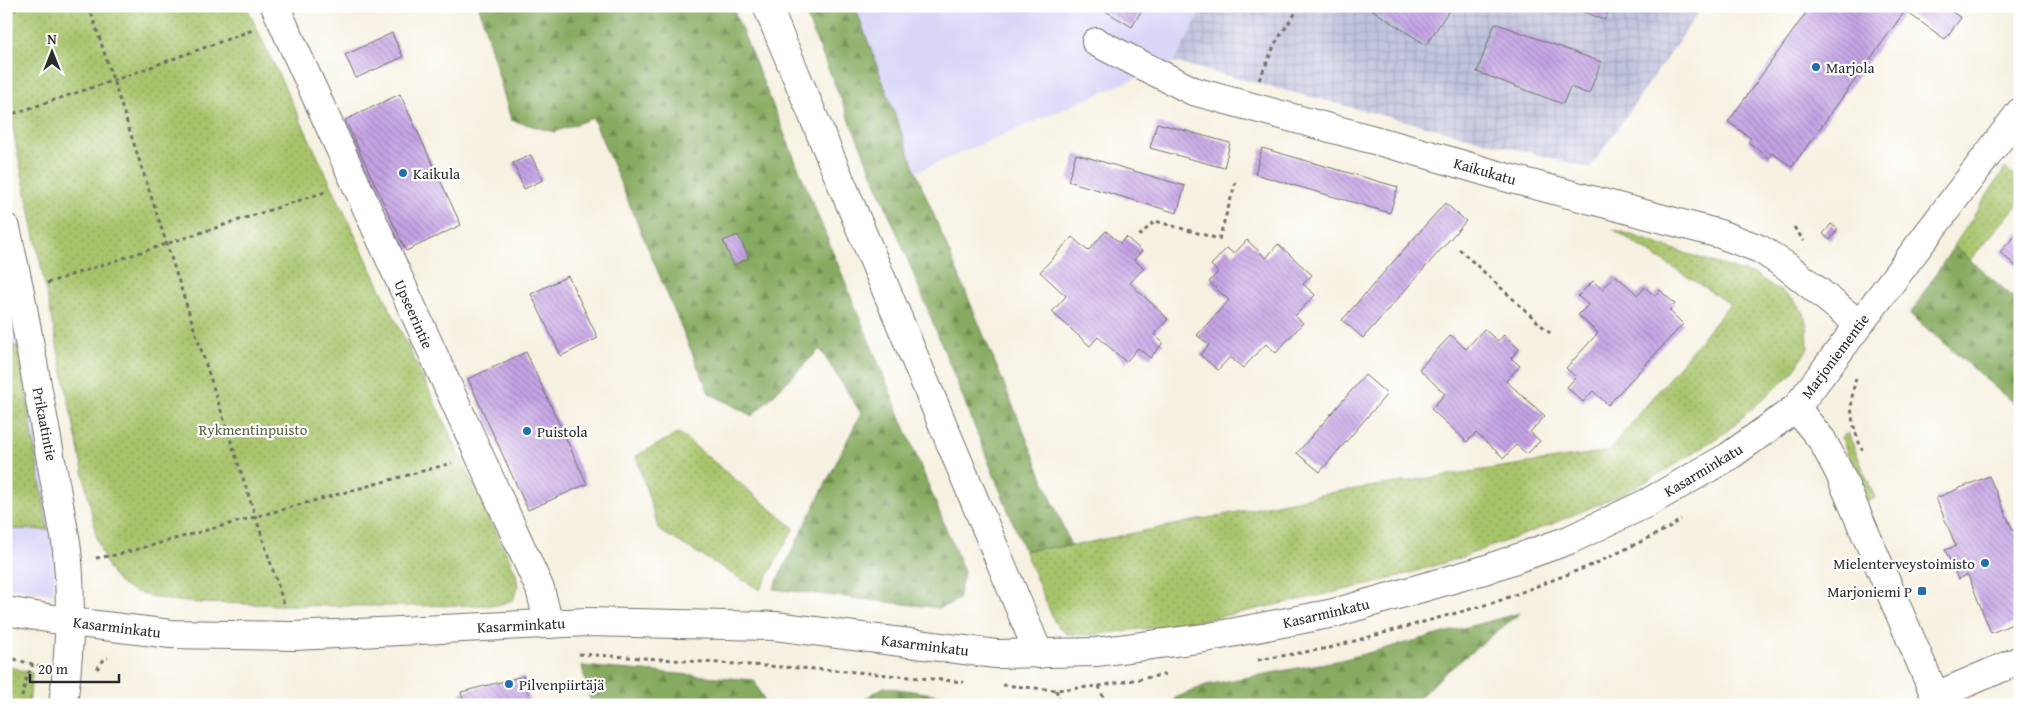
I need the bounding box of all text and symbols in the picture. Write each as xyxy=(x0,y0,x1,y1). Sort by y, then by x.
north arrow xyxy=(28,28,78,78)
text: N xyxy=(47,29,57,49)
place label: Marjola xyxy=(1826,57,1875,78)
marker: Marjola xyxy=(1810,61,1822,73)
street label: Kaikukatu xyxy=(1451,152,1520,190)
place label: Kaikula xyxy=(413,163,460,184)
marker: Kaikula xyxy=(397,167,409,179)
street label: Upseerintie xyxy=(389,276,439,352)
street label: Marjoniementie xyxy=(1796,309,1874,403)
street label: Prikaatintie xyxy=(28,385,62,463)
park label: Rykmentinpuisto xyxy=(199,419,308,440)
place label: Puistola xyxy=(537,421,588,442)
marker: Puistola xyxy=(521,425,533,437)
street label: Kasarminkatu xyxy=(1660,438,1747,502)
place label: Mielenterveystoimisto xyxy=(1833,553,1975,574)
marker: Mielenterveystoimisto xyxy=(1979,557,1991,569)
place label: Marjoniemi P xyxy=(1827,581,1912,602)
marker: Marjoniemi P xyxy=(1916,585,1928,597)
street label: Kasarminkatu xyxy=(1281,593,1372,633)
street label: Kasarminkatu xyxy=(72,611,163,643)
street label: Kasarminkatu xyxy=(476,612,566,638)
street label: Kasarminkatu xyxy=(880,629,971,661)
scale bar xyxy=(30,651,119,683)
text: 20 m xyxy=(38,658,69,679)
place label: Pilvenpiirtäjä xyxy=(519,674,604,695)
marker: Pilvenpiirtäjä xyxy=(503,678,515,690)

